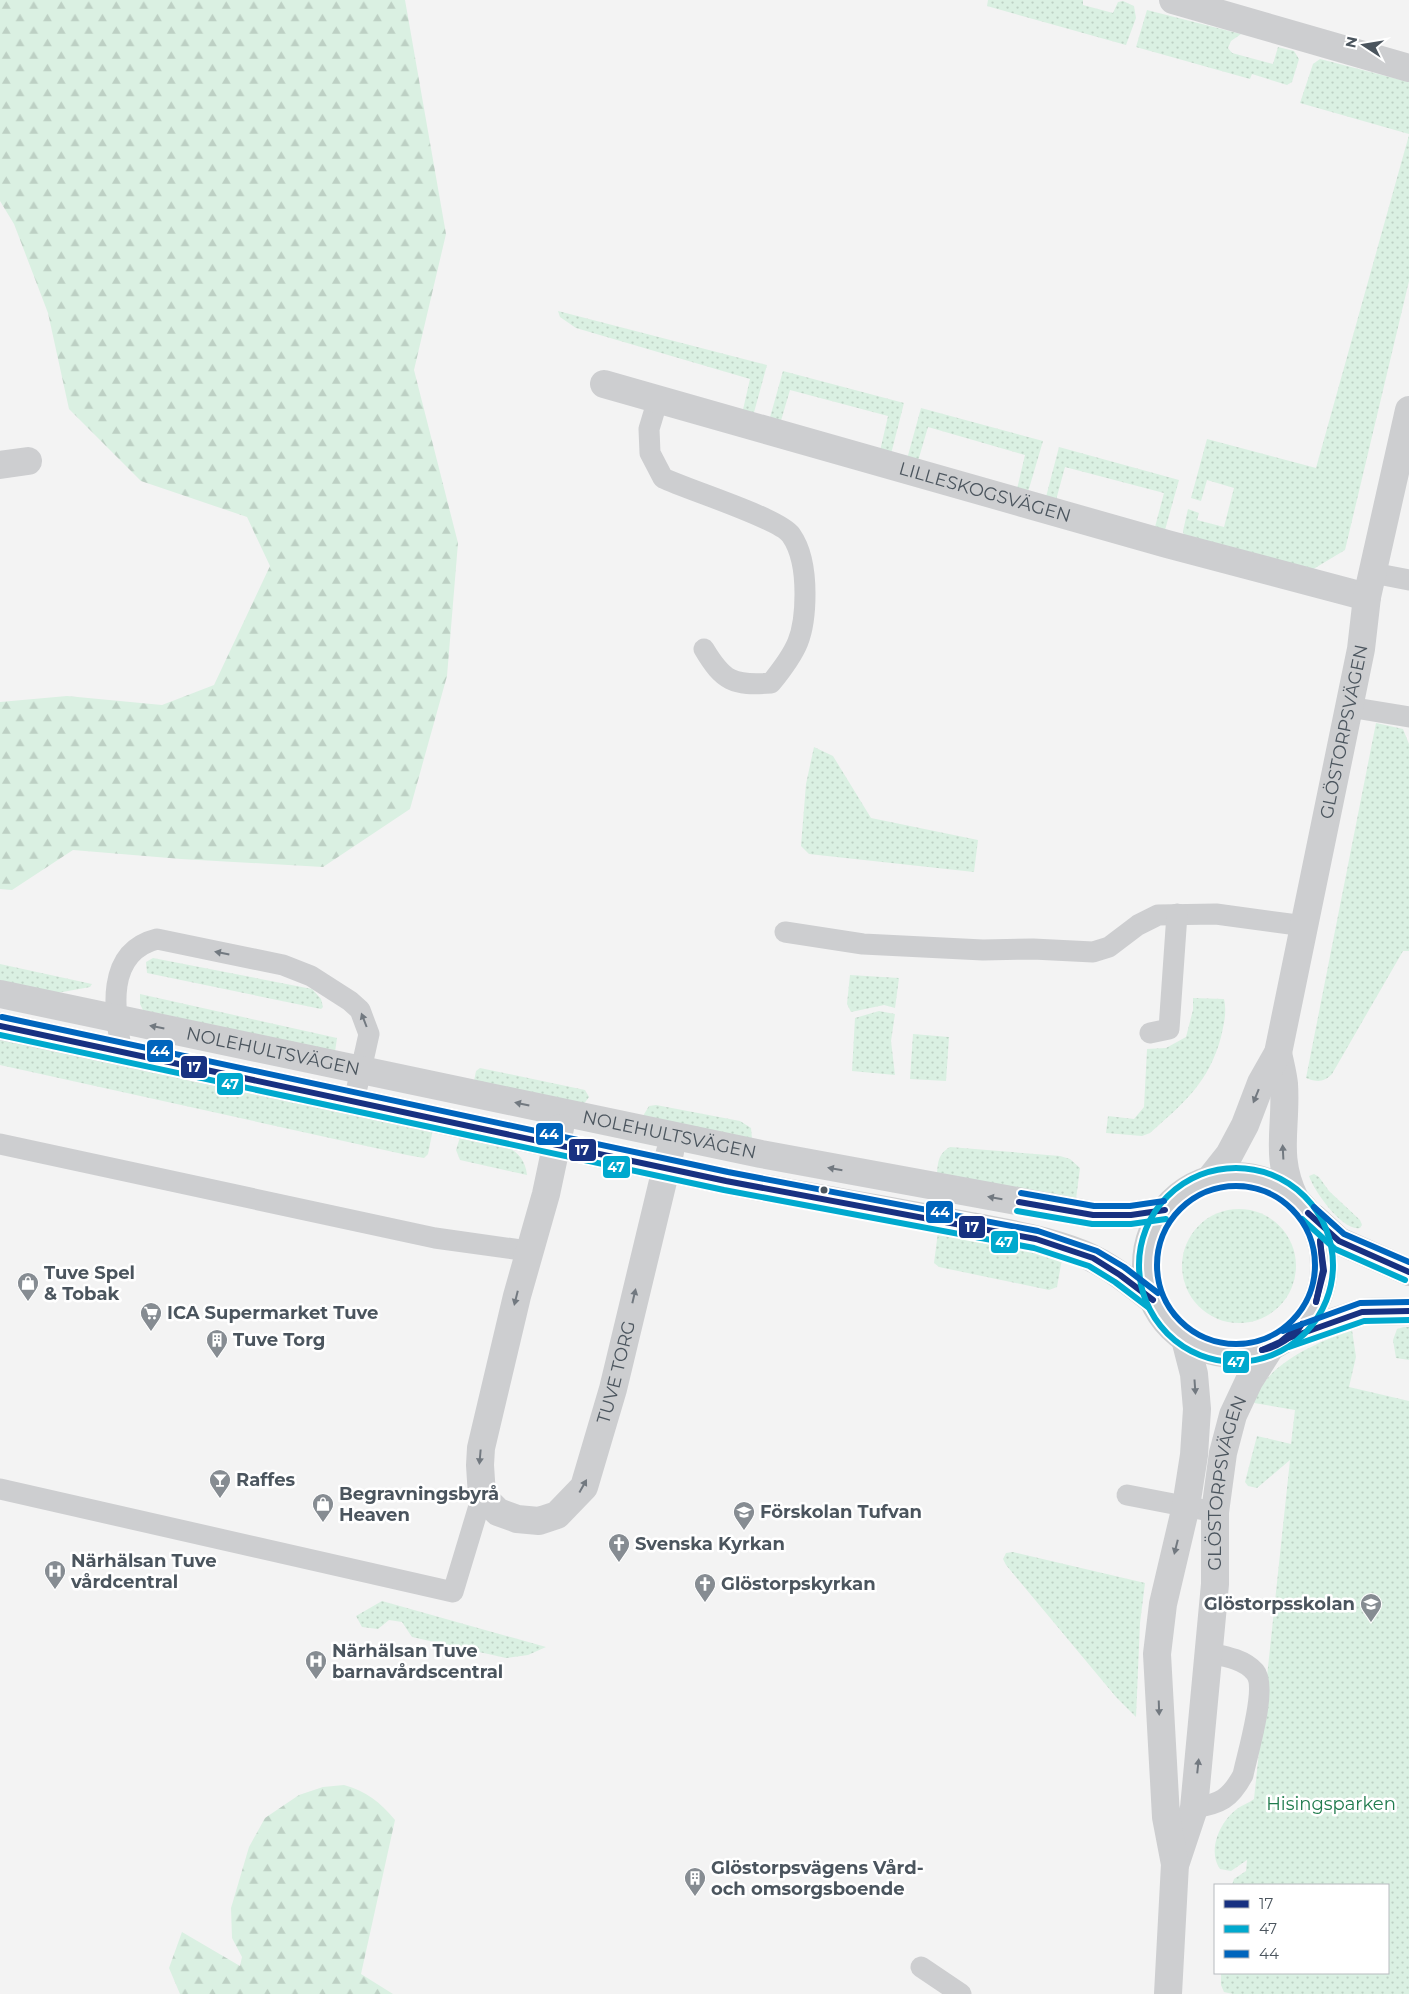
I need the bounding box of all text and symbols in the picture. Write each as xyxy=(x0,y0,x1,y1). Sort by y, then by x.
north arrow xyxy=(1339,20,1389,70)
text: N xyxy=(1341,35,1361,50)
street label: LILLESKOGSVÄGEN xyxy=(896,457,1073,527)
street label: GLÖSTORPSVÄGEN xyxy=(1315,642,1373,821)
one-way arrow xyxy=(213,949,229,957)
one-way arrow xyxy=(360,1012,367,1027)
street label: NOLEHULTSVÄGEN xyxy=(184,1022,362,1080)
one-way arrow xyxy=(150,1023,165,1031)
line badge: 44 xyxy=(146,1039,174,1063)
text: 44 xyxy=(150,1042,170,1060)
line badge: 17 xyxy=(180,1055,208,1079)
text: 17 xyxy=(187,1058,201,1076)
line badge: 47 xyxy=(216,1072,244,1096)
text: 47 xyxy=(221,1075,239,1093)
one-way arrow xyxy=(1252,1089,1259,1104)
one-way arrow xyxy=(514,1100,529,1108)
street label: NOLEHULTSVÄGEN xyxy=(580,1106,758,1164)
line badge: 44 xyxy=(535,1122,564,1146)
text: 44 xyxy=(539,1125,559,1143)
line badge: 17 xyxy=(568,1138,597,1162)
text: 17 xyxy=(575,1141,589,1159)
one-way arrow xyxy=(1278,1144,1286,1160)
line badge: 47 xyxy=(602,1155,631,1179)
text: 47 xyxy=(607,1158,625,1176)
one-way arrow xyxy=(827,1164,843,1172)
unlabelled marker xyxy=(819,1185,829,1195)
one-way arrow xyxy=(987,1193,1003,1201)
line badge: 44 xyxy=(925,1200,954,1224)
text: 44 xyxy=(930,1203,950,1221)
line badge: 17 xyxy=(958,1215,986,1239)
text: 17 xyxy=(965,1218,979,1236)
line badge: 47 xyxy=(990,1230,1019,1254)
text: 47 xyxy=(995,1233,1013,1251)
place label: Tuve Spel & Tobak xyxy=(44,1262,135,1305)
shop icon: Tuve Spel & Tobak xyxy=(16,1271,40,1302)
one-way arrow xyxy=(630,1289,638,1304)
one-way arrow xyxy=(512,1291,520,1306)
supermarket icon: ICA Supermarket Tuve xyxy=(139,1301,163,1332)
place label: ICA Supermarket Tuve xyxy=(167,1302,378,1324)
street label: TUVE TORG xyxy=(592,1318,640,1426)
building icon: Tuve Torg xyxy=(205,1328,229,1359)
place label: Tuve Torg xyxy=(233,1329,325,1351)
line badge: 47 xyxy=(1222,1350,1250,1374)
text: 47 xyxy=(1227,1353,1245,1371)
one-way arrow xyxy=(1192,1379,1200,1395)
street label: GLÖSTORPSVÄGEN xyxy=(1204,1392,1252,1571)
one-way arrow xyxy=(476,1449,484,1465)
bar icon: Raffes xyxy=(208,1468,232,1499)
place label: Raffes xyxy=(236,1469,296,1491)
one-way arrow xyxy=(579,1479,587,1494)
place label: Begravningsbyrå Heaven xyxy=(339,1483,499,1526)
shop icon: Begravningsbyrå Heaven xyxy=(311,1492,335,1523)
school or university icon: Förskolan Tufvan xyxy=(732,1500,756,1531)
place label: Förskolan Tufvan xyxy=(760,1501,922,1523)
church icon: Svenska Kyrkan xyxy=(607,1532,631,1563)
place label: Svenska Kyrkan xyxy=(635,1533,785,1555)
one-way arrow xyxy=(1172,1540,1180,1555)
place label: Närhälsan Tuve vårdcentral xyxy=(70,1550,217,1593)
hospital icon: Närhälsan Tuve vårdcentral xyxy=(43,1559,67,1590)
church icon: Glöstorpskyrkan xyxy=(693,1572,717,1603)
place label: Glöstorpskyrkan xyxy=(721,1573,876,1595)
school or university icon: Glöstorpsskolan xyxy=(1359,1592,1383,1623)
place label: Glöstorpsskolan xyxy=(1204,1593,1355,1615)
place label: Närhälsan Tuve barnavårdscentral xyxy=(332,1640,503,1683)
hospital icon: Närhälsan Tuve barnavårdscentral xyxy=(304,1649,328,1680)
one-way arrow xyxy=(1156,1700,1164,1716)
one-way arrow xyxy=(1194,1757,1202,1773)
park label: Hisingsparken xyxy=(1266,1793,1396,1815)
place label: Glöstorpsvägens Vård- och omsorgsboende xyxy=(711,1857,924,1900)
building icon: Glöstorpsvägens Vård- och omsorgsboende xyxy=(683,1866,707,1897)
legend xyxy=(1214,1884,1389,1974)
text: 17 xyxy=(1259,1894,1273,1913)
text: 47 xyxy=(1259,1919,1277,1938)
text: 44 xyxy=(1259,1944,1279,1963)

